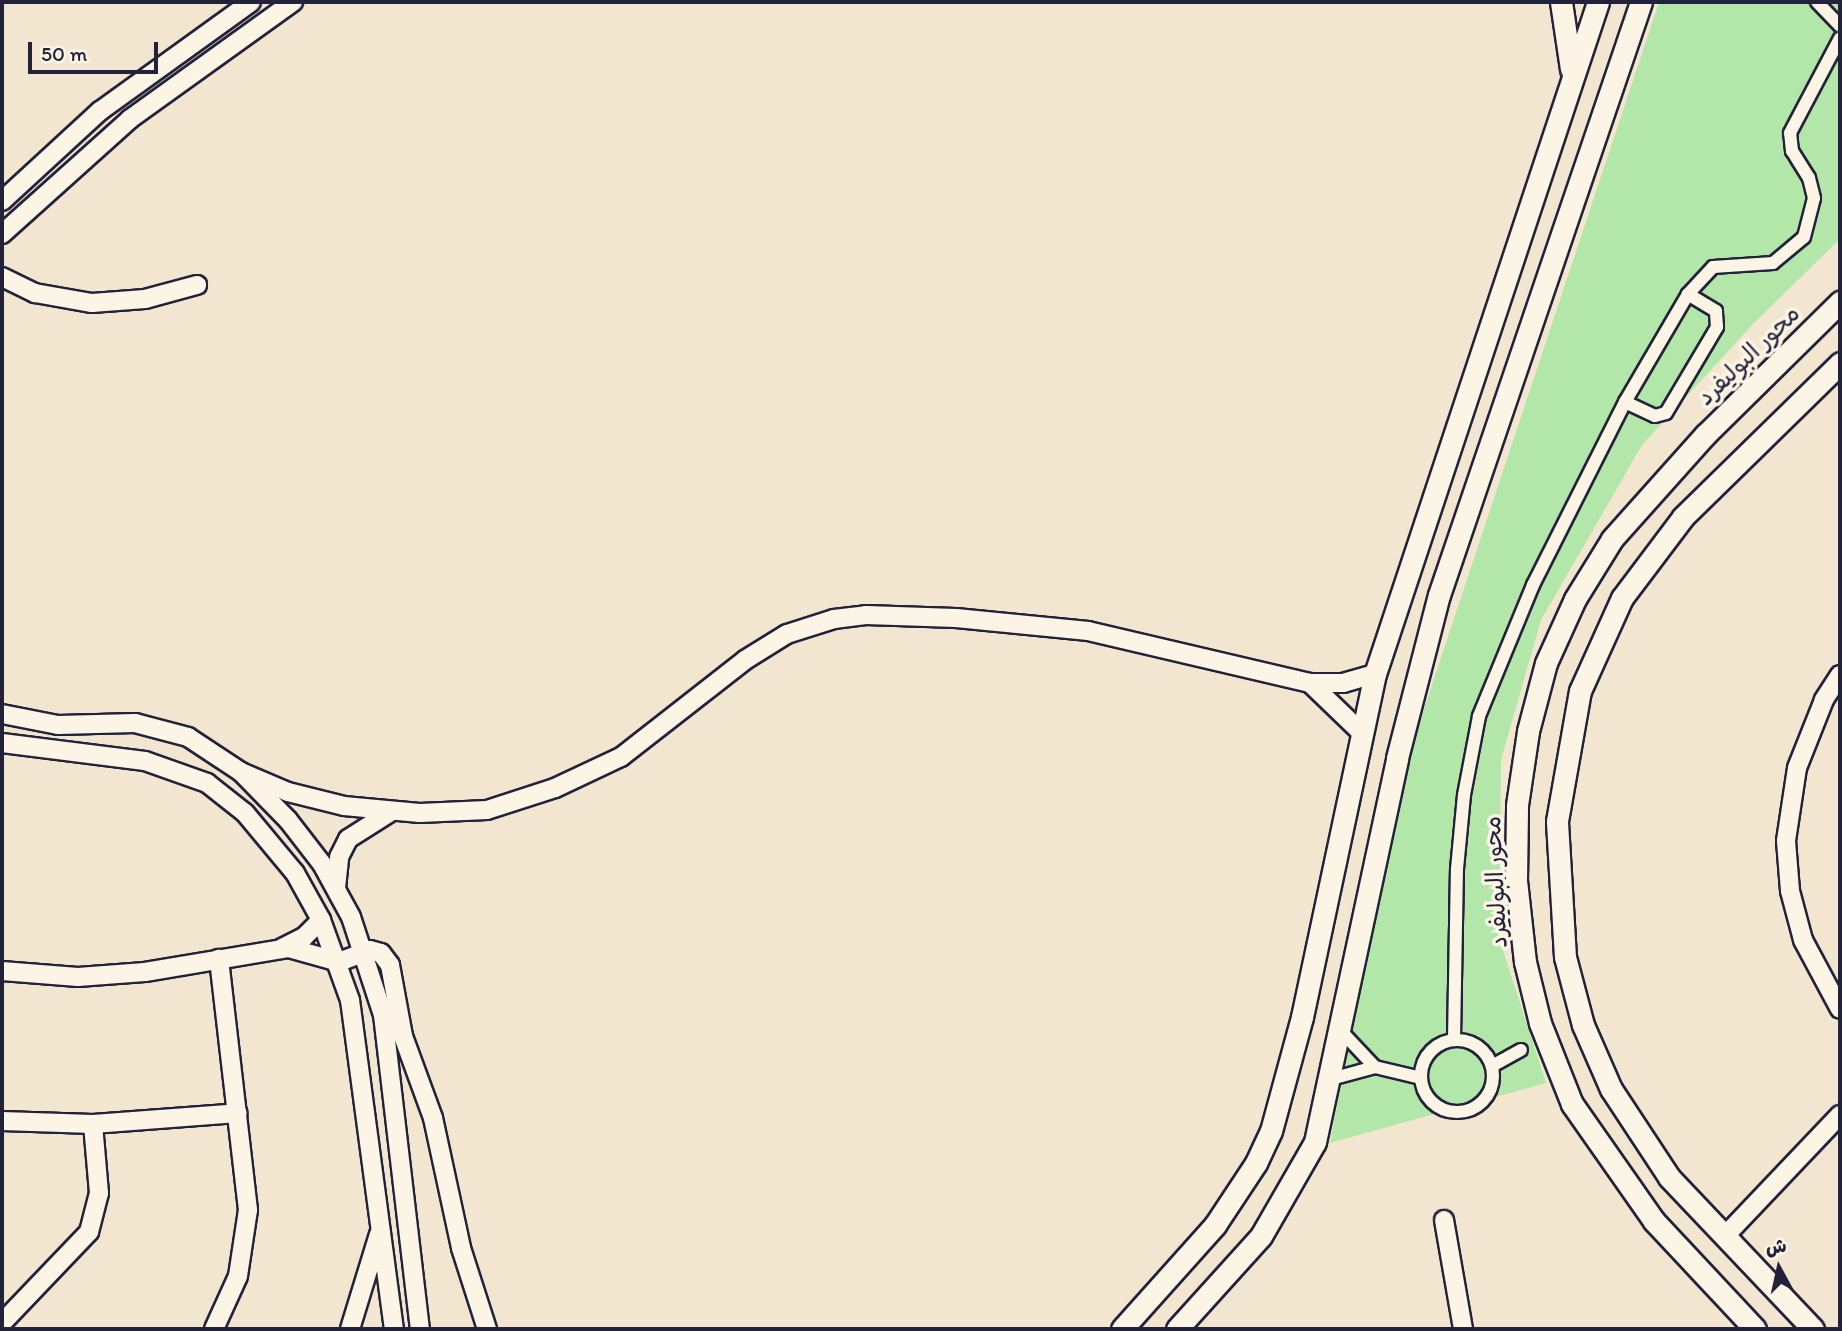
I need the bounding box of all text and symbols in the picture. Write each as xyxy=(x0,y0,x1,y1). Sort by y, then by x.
scale bar xyxy=(32,28,161,72)
text: 50 m xyxy=(41,41,87,66)
street label: محور البوليفرد xyxy=(1691,299,1805,411)
street label: محور البوليفرد xyxy=(1477,815,1513,949)
north arrow xyxy=(1744,1233,1814,1303)
text: ش xyxy=(1764,1234,1788,1260)

